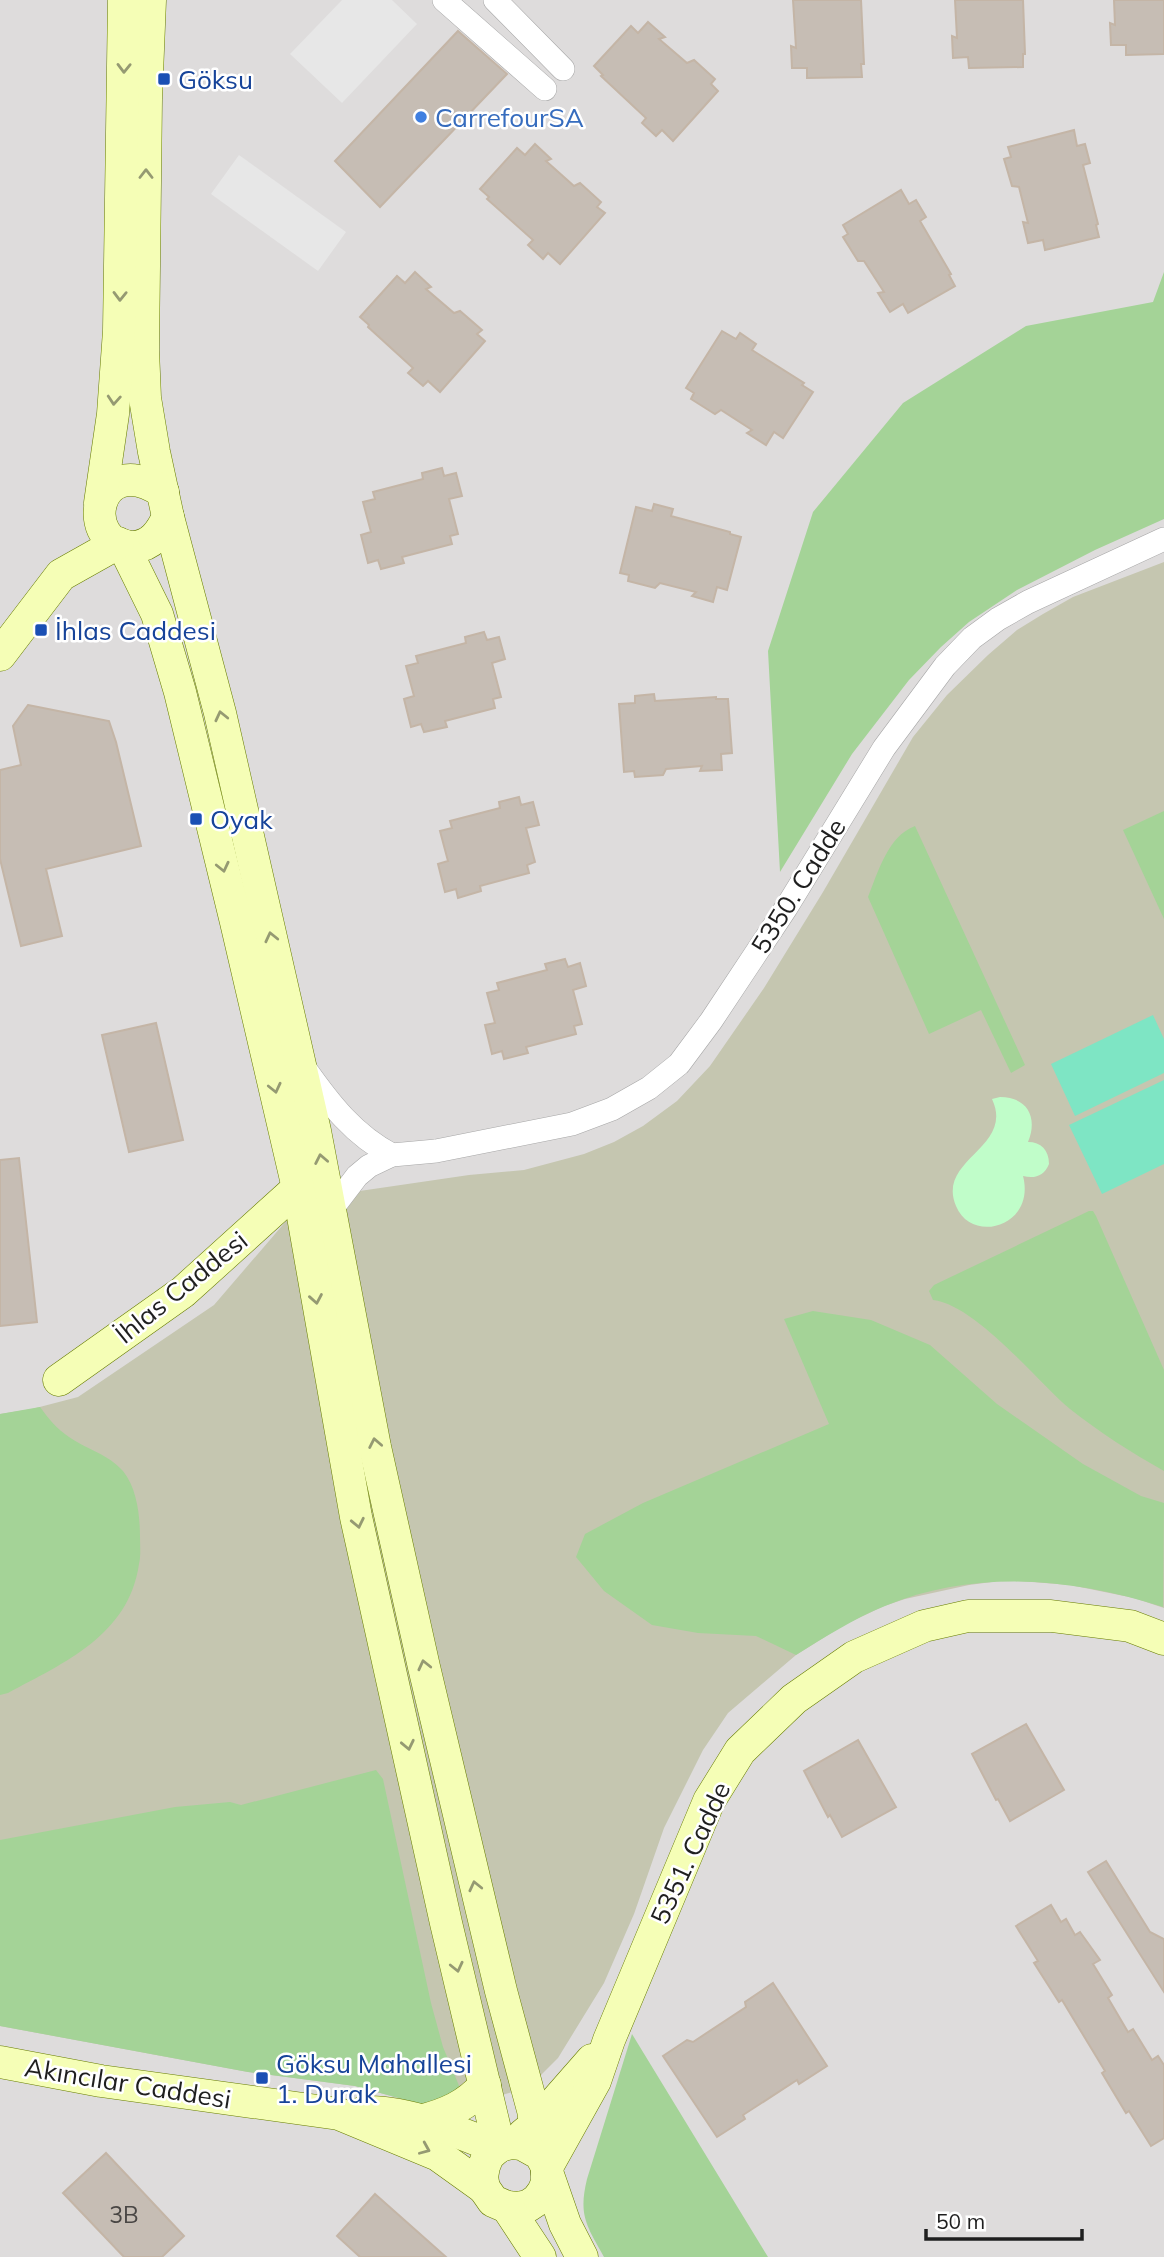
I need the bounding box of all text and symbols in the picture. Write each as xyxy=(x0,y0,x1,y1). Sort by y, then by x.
one-way arrow xyxy=(116,63,132,74)
place label: Göksu xyxy=(178,63,253,96)
marker: Göksu xyxy=(156,71,172,87)
place label: CarrefourSA xyxy=(435,101,584,134)
marker: CarrefourSA xyxy=(413,109,429,125)
one-way arrow xyxy=(138,169,154,179)
one-way arrow xyxy=(112,291,128,301)
one-way arrow xyxy=(107,394,122,405)
place label: İhlas Caddesi xyxy=(55,614,216,647)
marker: İhlas Caddesi xyxy=(33,622,49,638)
one-way arrow xyxy=(214,710,229,722)
place label: Oyak xyxy=(210,803,273,836)
marker: Oyak xyxy=(188,811,204,827)
street label: 5350. Cadde xyxy=(743,812,853,960)
one-way arrow xyxy=(215,861,229,873)
one-way arrow xyxy=(264,932,279,944)
one-way arrow xyxy=(266,1082,281,1094)
one-way arrow xyxy=(314,1153,329,1165)
street label: İhlas Caddesi xyxy=(108,1224,254,1350)
one-way arrow xyxy=(308,1293,323,1305)
one-way arrow xyxy=(368,1437,383,1449)
one-way arrow xyxy=(349,1517,364,1529)
one-way arrow xyxy=(417,1659,432,1671)
one-way arrow xyxy=(400,1739,415,1751)
street label: 5351. Cadde xyxy=(643,1777,737,1929)
one-way arrow xyxy=(469,1880,484,1892)
one-way arrow xyxy=(448,1961,463,1973)
place label: Göksu Mahallesi 1. Durak xyxy=(276,2047,472,2110)
street label: Akıncılar Caddesi xyxy=(23,2050,233,2116)
marker: Göksu Mahallesi 1. Durak xyxy=(254,2070,270,2086)
one-way arrow xyxy=(418,2141,430,2155)
scale bar xyxy=(926,2198,1082,2242)
house number: 3B xyxy=(109,2200,139,2229)
text: 50 m xyxy=(936,2208,985,2234)

